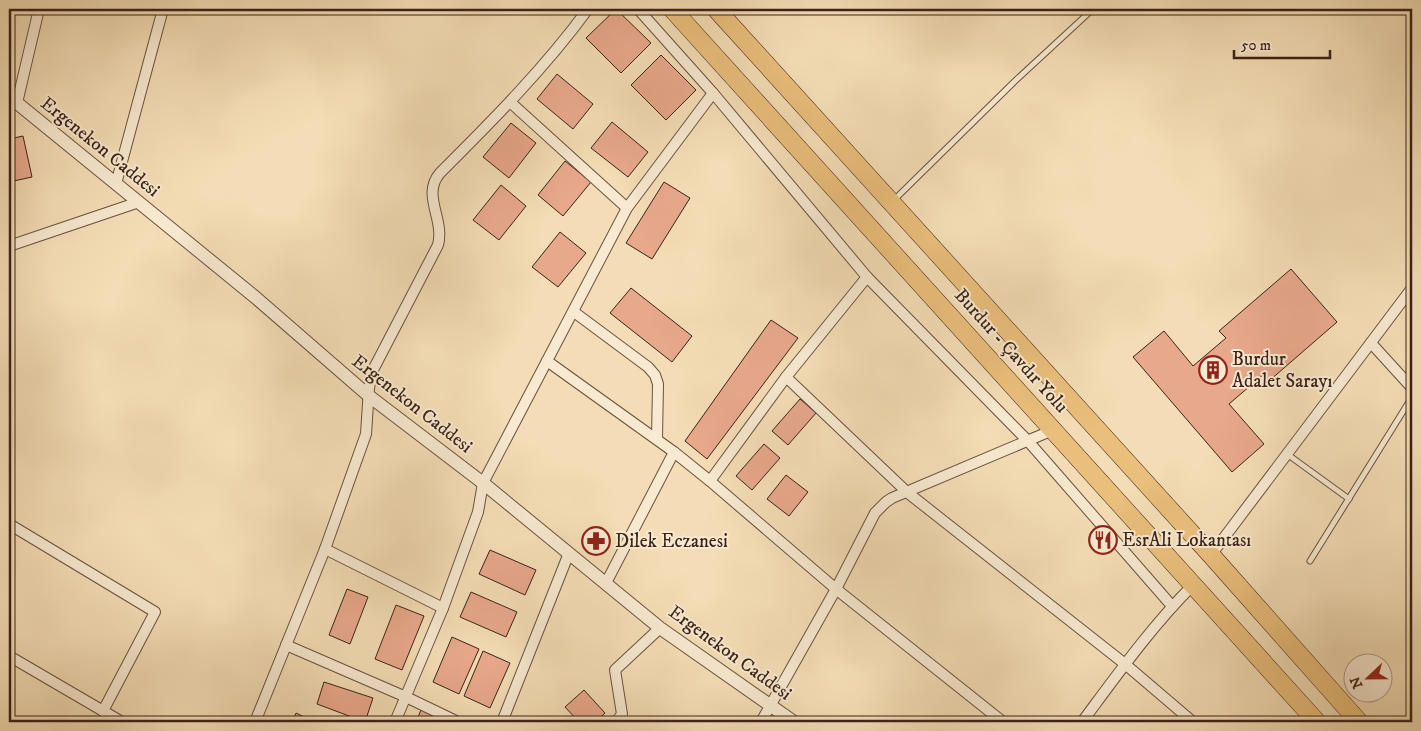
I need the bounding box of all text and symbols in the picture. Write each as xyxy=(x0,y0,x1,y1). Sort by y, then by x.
scale bar xyxy=(1234,28,1330,60)
text: 50 m xyxy=(1241,36,1271,55)
street label: Ergenekon Caddesi xyxy=(36,92,164,202)
street label: Burdur - Çavdır Yolu xyxy=(949,284,1073,418)
place label: Burdur Adalet Sarayı xyxy=(1232,348,1332,393)
street label: Ergenekon Caddesi xyxy=(347,350,477,458)
building icon: Burdur Adalet Sarayı xyxy=(1198,355,1228,385)
restaurant icon: EsrAli Lokantası xyxy=(1088,525,1118,555)
pharmacy icon: Dilek Eczanesi xyxy=(581,526,611,556)
place label: EsrAli Lokantası xyxy=(1122,529,1251,552)
place label: Dilek Eczanesi xyxy=(615,530,728,553)
street label: Ergenekon Caddesi xyxy=(664,601,796,705)
north arrow xyxy=(1344,654,1394,704)
text: N xyxy=(1346,673,1367,691)

